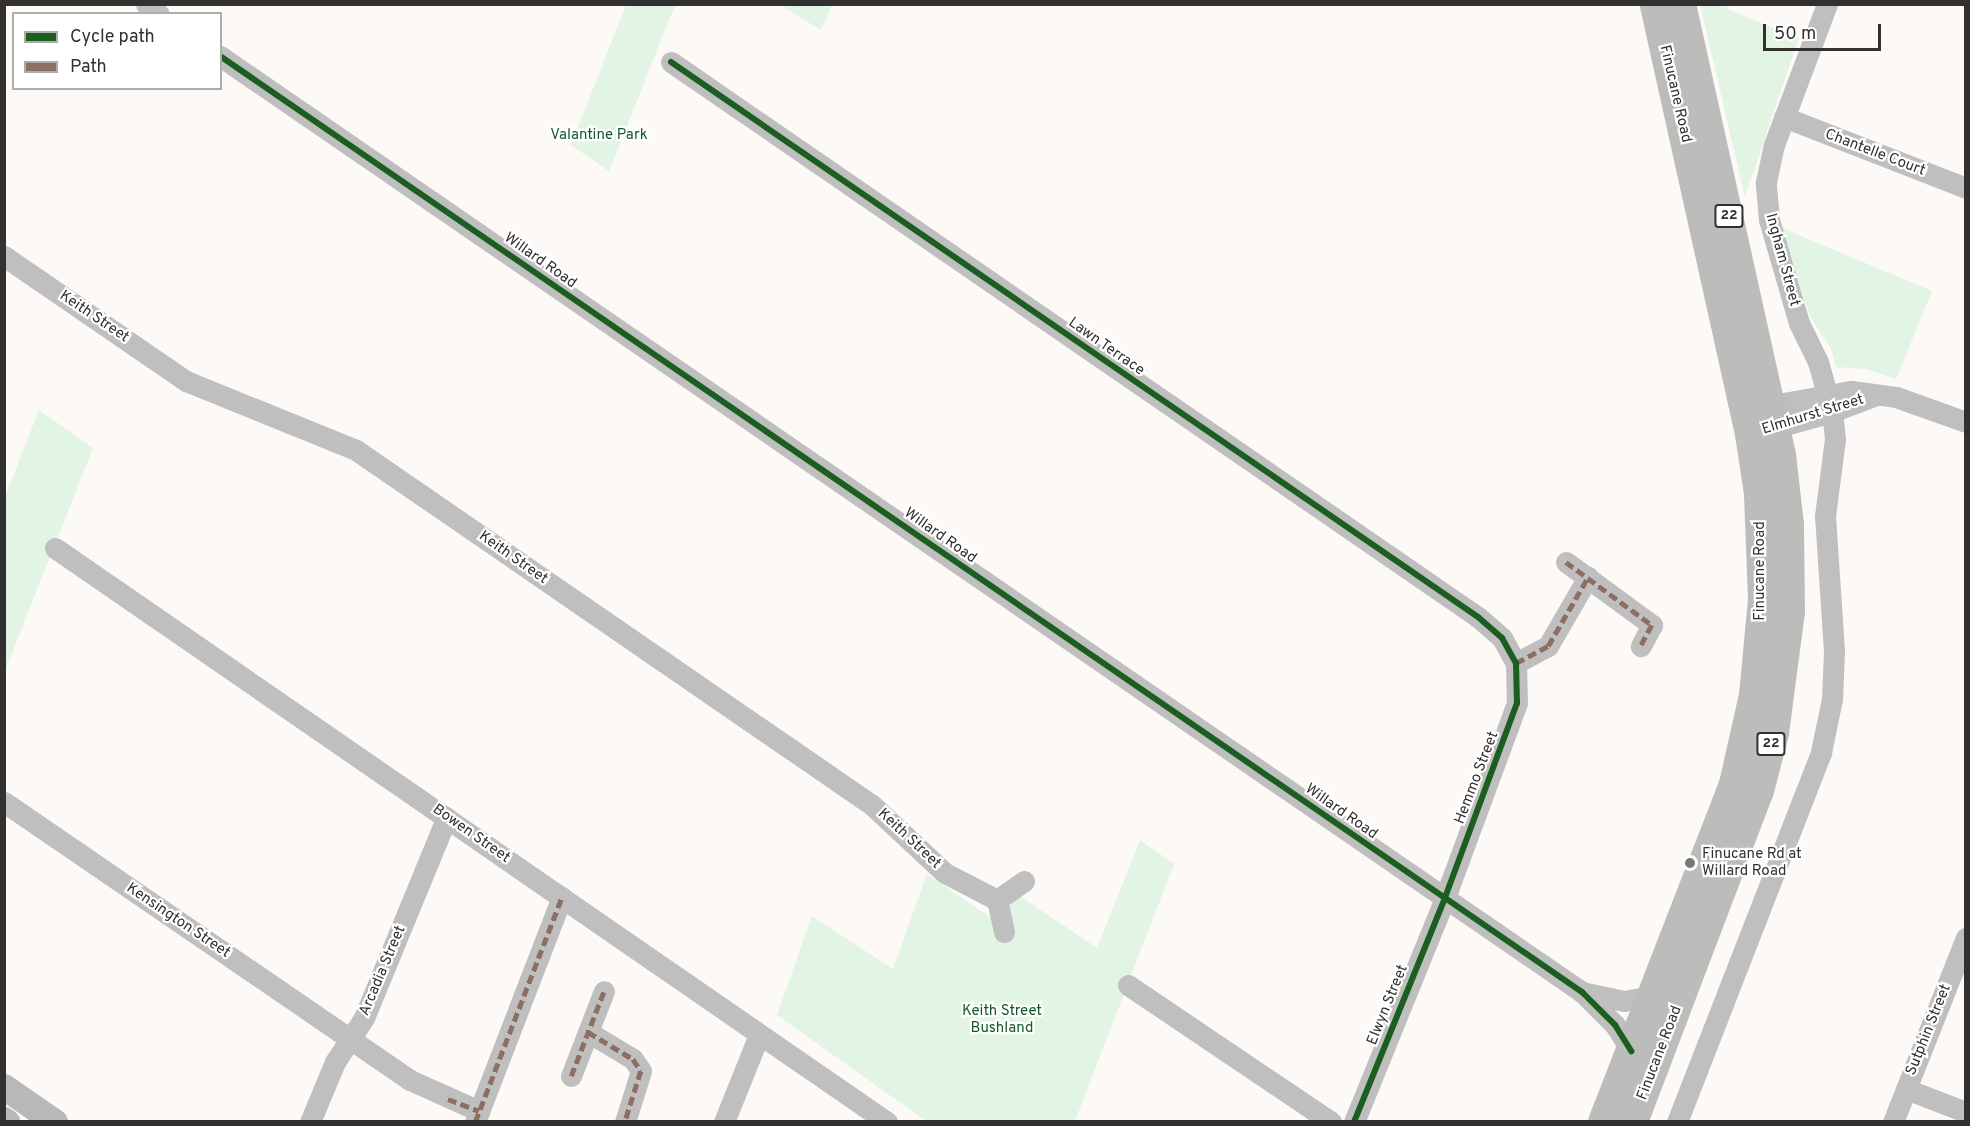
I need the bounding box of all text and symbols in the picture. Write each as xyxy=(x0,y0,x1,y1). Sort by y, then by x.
legend xyxy=(12,12,222,90)
scale bar xyxy=(1766,12,1884,50)
text: 50 m xyxy=(1774,23,1816,46)
text: Cycle path xyxy=(70,26,155,49)
street label: Finucane Road xyxy=(1655,44,1695,144)
text: Path xyxy=(70,56,107,79)
street label: Chantelle Court xyxy=(1822,126,1928,180)
park label: Valantine Park xyxy=(550,127,648,145)
road number: 22 xyxy=(1714,205,1744,227)
street label: Ingham Street xyxy=(1761,212,1803,308)
street label: Willard Road xyxy=(500,229,580,293)
street label: Keith Street xyxy=(56,287,132,347)
street label: Lawn Terrace xyxy=(1064,314,1148,380)
street label: Elmhurst Street xyxy=(1760,391,1866,439)
street label: Willard Road xyxy=(900,504,980,568)
street label: Finucane Road xyxy=(1752,521,1770,621)
street label: Keith Street xyxy=(475,528,551,588)
street label: Hemmo Street xyxy=(1451,729,1503,827)
road number: 22 xyxy=(1756,733,1786,755)
street label: Willard Road xyxy=(1301,780,1381,844)
street label: Bowen Street xyxy=(429,801,513,867)
street label: Keith Street xyxy=(874,805,944,873)
place label: Finucane Rd at Willard Road xyxy=(1702,845,1802,880)
marker: Finucane Rd at Willard Road xyxy=(1683,856,1697,870)
street label: Kensington Street xyxy=(123,880,233,962)
street label: Arcadia Street xyxy=(356,923,410,1019)
street label: Elwyn Street xyxy=(1364,962,1412,1048)
street label: Sutphin Street xyxy=(1903,982,1955,1078)
park label: Keith Street Bushland xyxy=(962,1002,1042,1037)
street label: Finucane Road xyxy=(1634,1003,1686,1103)

